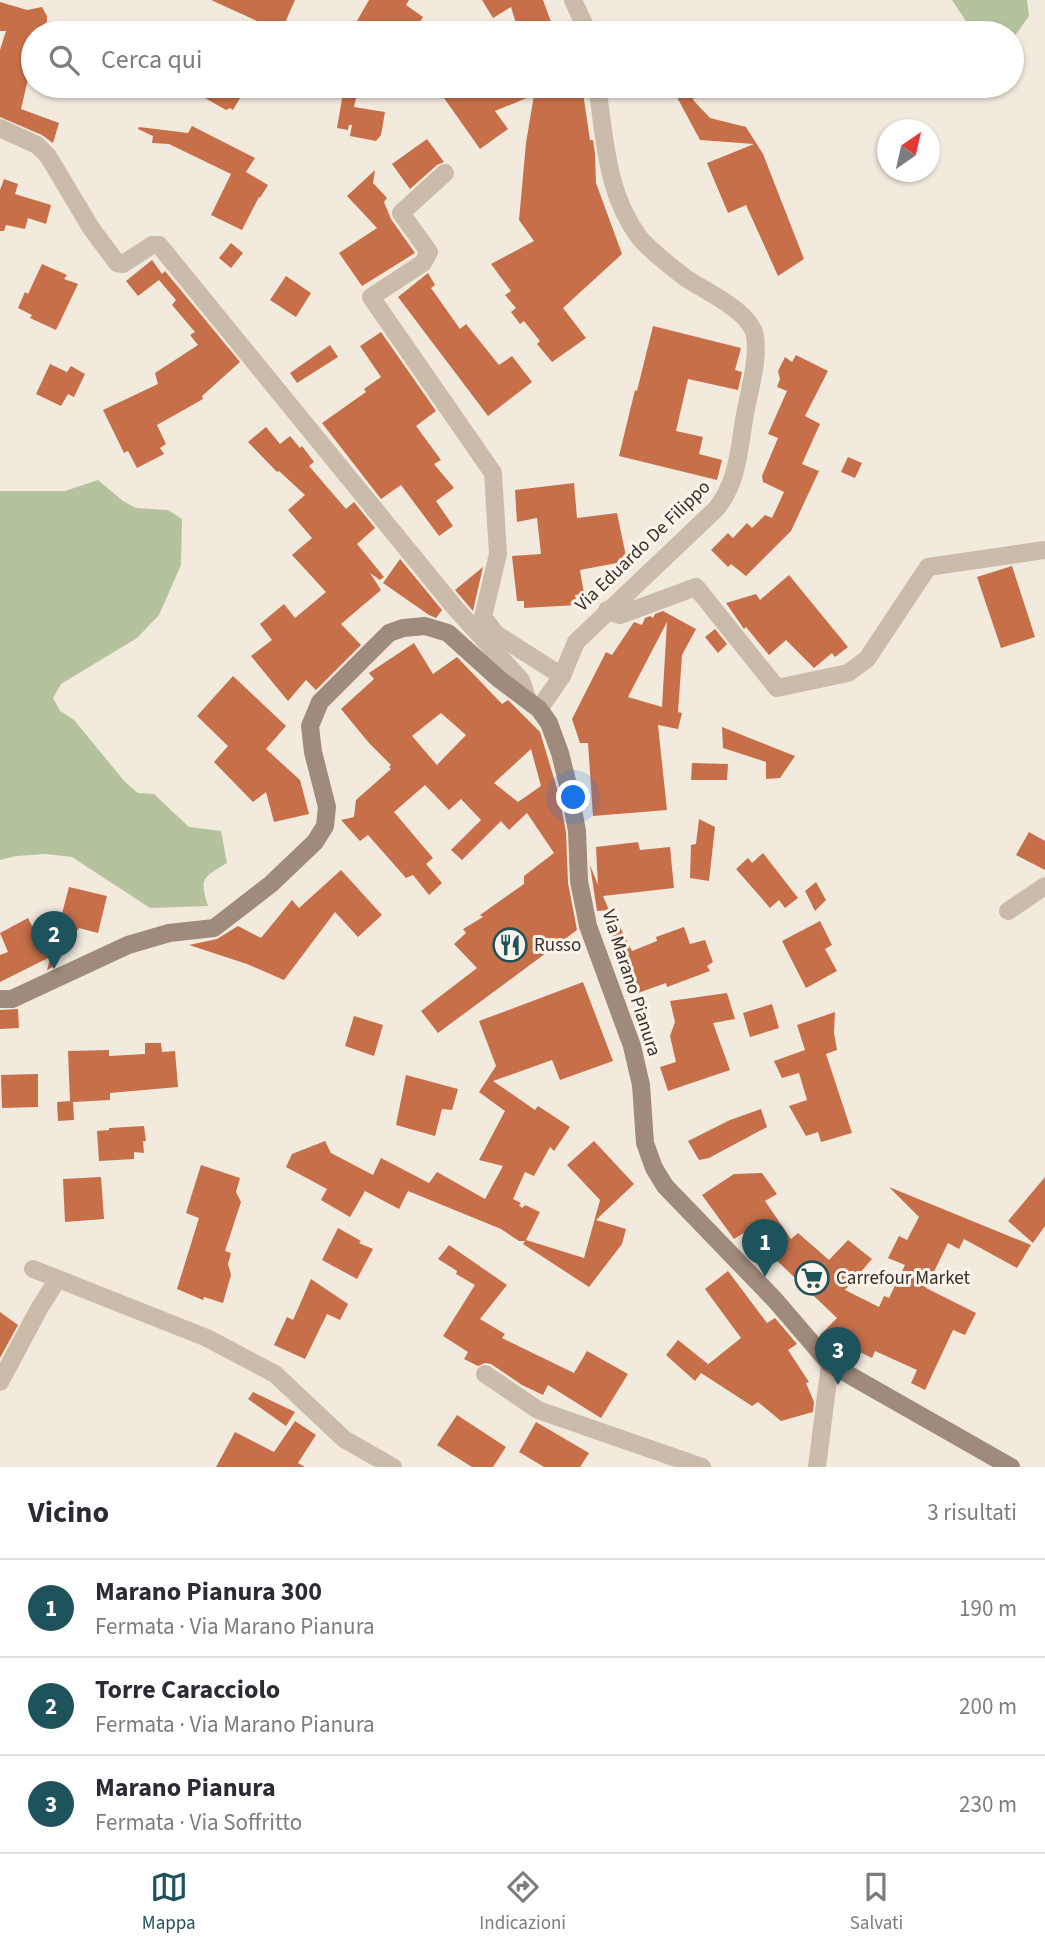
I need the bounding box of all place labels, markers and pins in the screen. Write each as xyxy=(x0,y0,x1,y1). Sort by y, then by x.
pin: 2 xyxy=(31,911,77,969)
restaurant icon: Russo xyxy=(491,926,529,964)
place label: Russo xyxy=(534,932,581,959)
pin: 1 xyxy=(742,1219,788,1277)
supermarket icon: Carrefour Market xyxy=(793,1259,831,1297)
place label: Carrefour Market xyxy=(836,1265,970,1292)
pin: 3 xyxy=(815,1327,861,1385)

